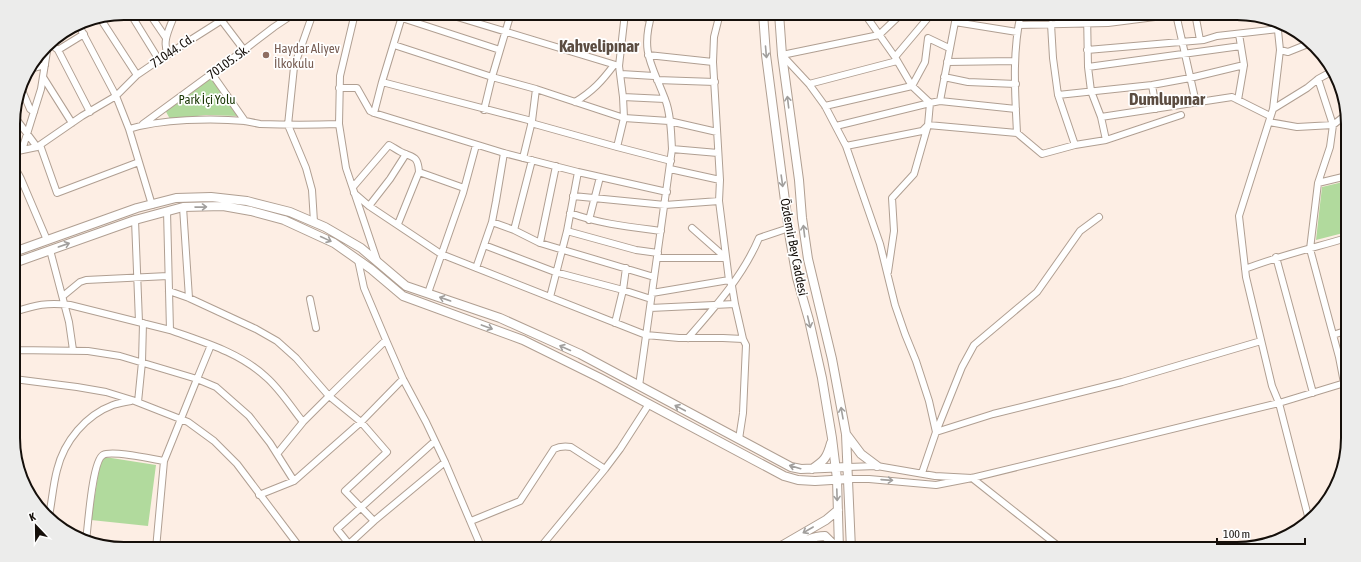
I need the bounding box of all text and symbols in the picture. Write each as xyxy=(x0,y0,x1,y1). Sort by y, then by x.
street label: 71044. Cd. xyxy=(148,31,196,71)
district label: Kahvelipınar xyxy=(559,36,640,56)
place label: Haydar Aliyev İlkokulu xyxy=(274,41,340,71)
street label: 70105. Sk. xyxy=(204,42,252,82)
one-way arrow xyxy=(762,45,769,58)
marker: Haydar Aliyev İlkokulu xyxy=(261,50,271,60)
district label: Dumlupınar xyxy=(1129,89,1206,109)
park label: Park İçi Yolu xyxy=(178,92,236,107)
one-way arrow xyxy=(785,96,792,109)
one-way arrow xyxy=(778,174,786,187)
street label: Özdemir Bey Caddesi xyxy=(777,197,811,297)
one-way arrow xyxy=(194,203,207,210)
one-way arrow xyxy=(800,225,808,238)
one-way arrow xyxy=(319,236,331,243)
one-way arrow xyxy=(57,241,70,248)
one-way arrow xyxy=(439,294,451,302)
one-way arrow xyxy=(806,315,814,328)
one-way arrow xyxy=(481,323,493,331)
one-way arrow xyxy=(559,343,571,351)
one-way arrow xyxy=(674,404,686,411)
one-way arrow xyxy=(838,407,846,420)
one-way arrow xyxy=(789,463,802,471)
one-way arrow xyxy=(880,476,893,483)
one-way arrow xyxy=(833,488,841,501)
north arrow xyxy=(16,506,56,546)
text: K xyxy=(28,510,38,523)
scale bar xyxy=(1217,520,1305,546)
one-way arrow xyxy=(802,527,814,535)
text: 100 m xyxy=(1223,527,1250,541)

